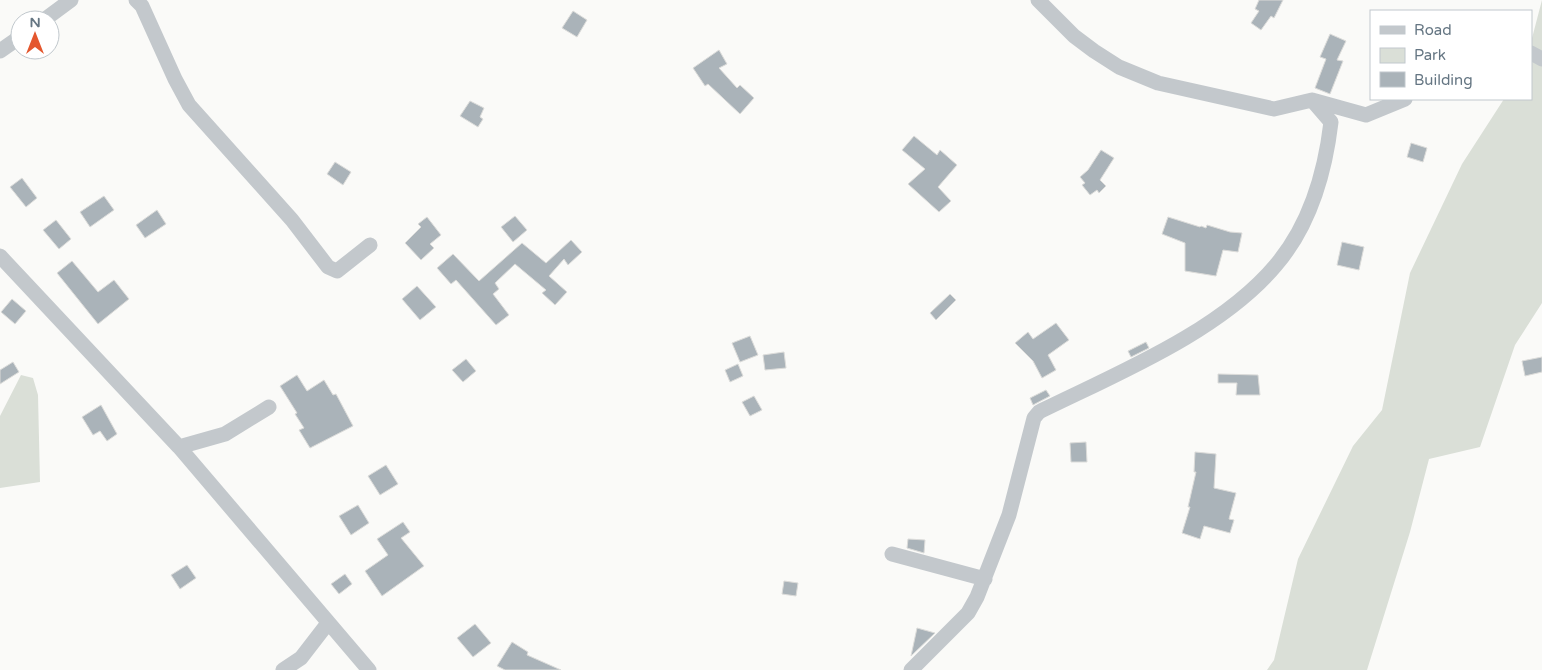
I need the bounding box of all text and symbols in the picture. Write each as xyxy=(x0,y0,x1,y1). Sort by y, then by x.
north arrow xyxy=(10,10,60,60)
legend xyxy=(1370,10,1532,100)
text: N xyxy=(29,14,41,31)
text: Road xyxy=(1414,21,1452,39)
text: Park xyxy=(1414,46,1446,64)
text: Building xyxy=(1414,71,1473,89)

